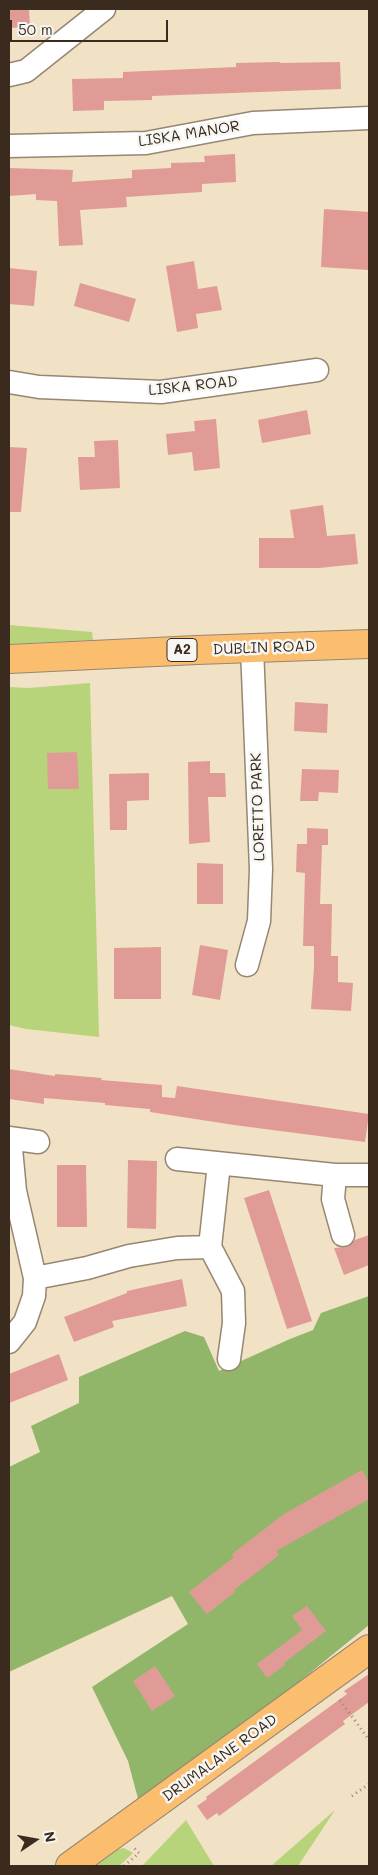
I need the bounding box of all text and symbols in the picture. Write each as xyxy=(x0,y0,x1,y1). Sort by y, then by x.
scale bar xyxy=(12,10,170,42)
text: 50 m xyxy=(18,19,53,39)
street label: LISKA MANOR xyxy=(137,117,241,151)
street label: LISKA ROAD xyxy=(148,372,238,400)
street label: DUBLIN ROAD xyxy=(213,637,315,659)
road number: A2 xyxy=(167,638,197,662)
street label: LORETTO PARK xyxy=(247,753,269,861)
street label: DRUMALANE ROAD xyxy=(159,1710,281,1806)
north arrow xyxy=(10,1815,60,1865)
text: N xyxy=(40,1830,61,1844)

